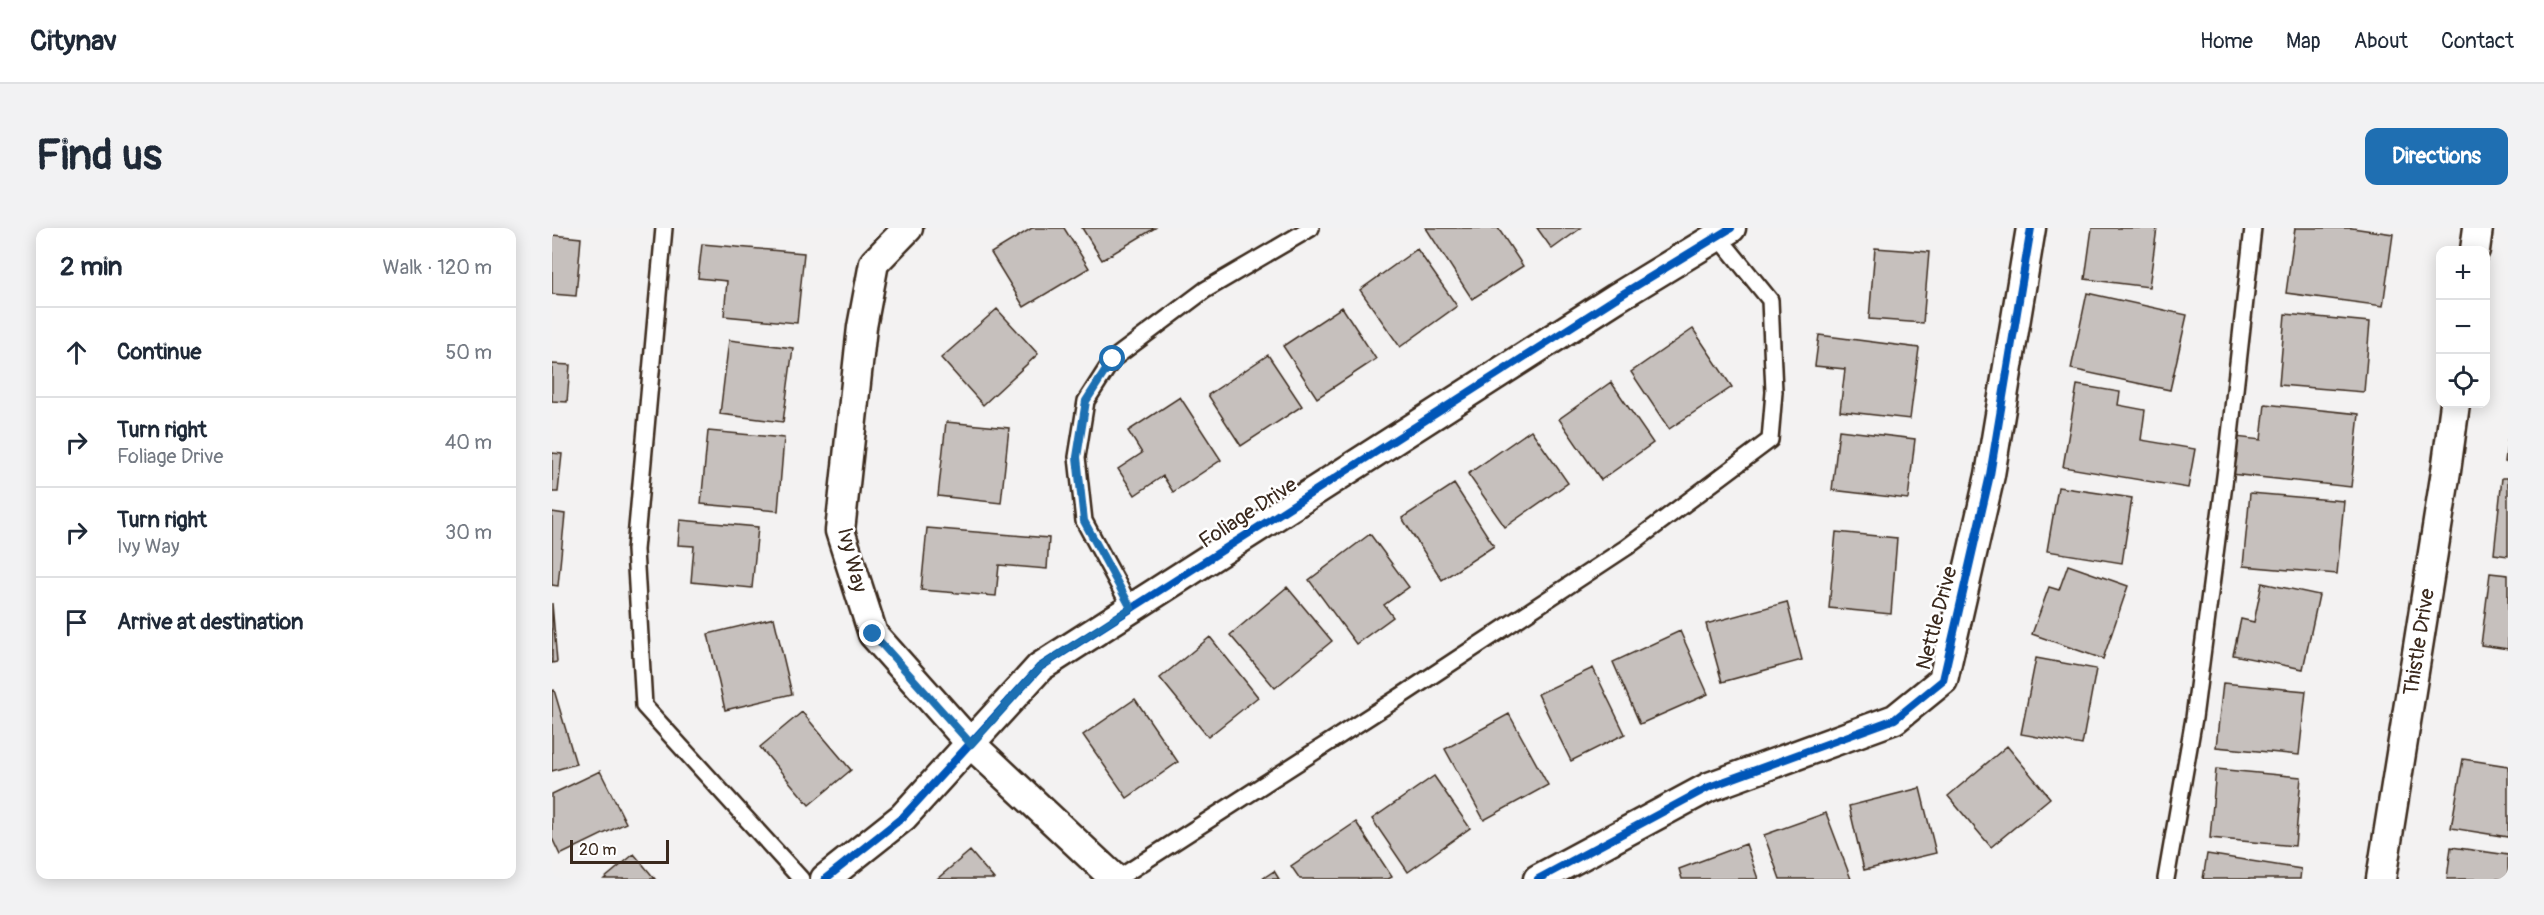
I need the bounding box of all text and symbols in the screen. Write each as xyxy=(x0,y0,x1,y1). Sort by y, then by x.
text: Citynav xyxy=(30,24,117,59)
text: Home xyxy=(2200,28,2253,55)
text: Map xyxy=(2286,28,2321,55)
text: About xyxy=(2354,28,2408,55)
text: Contact xyxy=(2441,28,2514,55)
button: Directions xyxy=(2365,128,2508,185)
text: Find us xyxy=(36,130,162,182)
map controls xyxy=(2436,246,2490,408)
button: + xyxy=(2436,246,2490,300)
text: 2 min xyxy=(60,251,122,283)
text: Walk · 120 m xyxy=(383,255,492,280)
button: − xyxy=(2436,300,2490,354)
icon: ahead xyxy=(60,336,93,369)
text: Continue xyxy=(117,338,201,366)
text: 50 m xyxy=(445,340,492,365)
route start xyxy=(1099,345,1125,371)
button: locate xyxy=(2436,354,2490,408)
text: Turn right xyxy=(117,416,207,444)
icon: right xyxy=(60,426,93,459)
text: 40 m xyxy=(445,430,492,455)
text: Foliage Drive xyxy=(117,444,223,469)
street label: Foliage Drive xyxy=(1194,471,1303,555)
text: Turn right xyxy=(117,506,207,534)
icon: right xyxy=(60,516,93,549)
text: 30 m xyxy=(445,520,492,545)
street label: Ivy Way xyxy=(831,525,873,595)
text: Ivy Way xyxy=(117,534,179,559)
street label: Nettle Drive xyxy=(1910,563,1964,673)
street label: Thistle Drive xyxy=(2397,586,2441,697)
icon: arrive xyxy=(60,606,93,639)
text: Arrive at destination xyxy=(117,608,303,636)
route end xyxy=(859,620,885,646)
scale bar xyxy=(570,837,669,864)
text: 20 m xyxy=(579,840,617,860)

